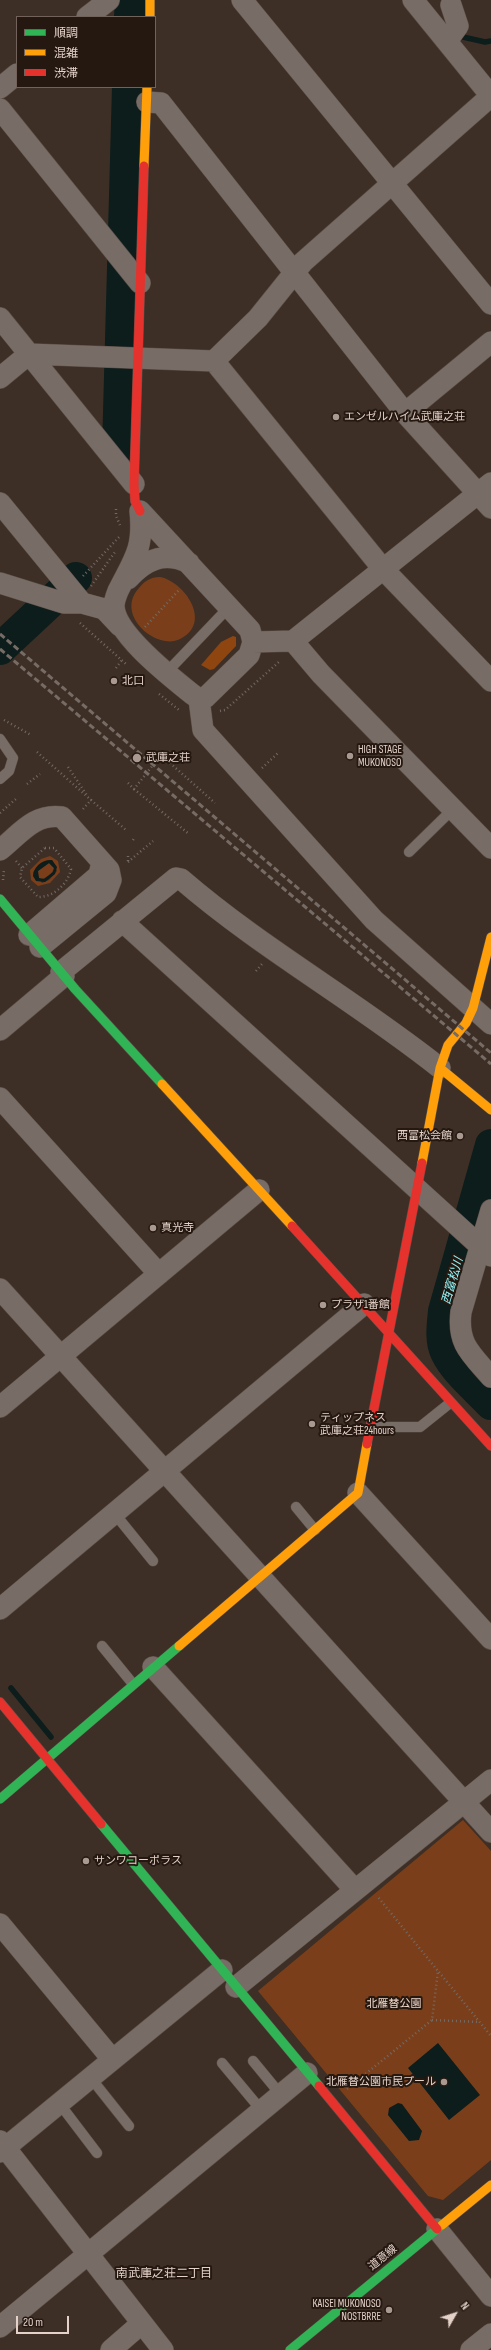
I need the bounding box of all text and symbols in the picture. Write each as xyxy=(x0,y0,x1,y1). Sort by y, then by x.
legend xyxy=(16,16,156,88)
text: 順調 xyxy=(54,26,78,41)
text: 混雑 xyxy=(54,46,78,61)
text: 渋滞 xyxy=(54,66,78,81)
place label: エンゼルハイム武庫之荘 xyxy=(344,410,465,424)
marker: エンゼルハイム武庫之荘 xyxy=(331,412,341,422)
place label: 北口 xyxy=(122,674,144,688)
marker: 北口 xyxy=(109,676,119,686)
place label: HIGH STAGE MUKONOSO xyxy=(358,743,402,769)
place label: 武庫之荘 xyxy=(146,751,190,765)
marker: HIGH STAGE MUKONOSO xyxy=(345,751,355,761)
marker: 武庫之荘 xyxy=(131,752,143,764)
place label: 西富松会館 xyxy=(397,1129,452,1143)
marker: 西富松会館 xyxy=(455,1131,465,1141)
place label: 真光寺 xyxy=(161,1221,194,1235)
marker: 真光寺 xyxy=(148,1223,158,1233)
water label: 西富松川 xyxy=(439,1256,467,1306)
place label: プラザ1番館 xyxy=(331,1298,390,1312)
marker: プラザ1番館 xyxy=(318,1300,328,1310)
place label: ティップネス 武庫之荘24hours xyxy=(320,1411,394,1437)
marker: ティップネス 武庫之荘24hours xyxy=(307,1419,317,1429)
place label: サンワコーポラス xyxy=(94,1854,182,1868)
marker: サンワコーポラス xyxy=(81,1856,91,1866)
park label: 北雁替公園 xyxy=(367,1997,421,2011)
place label: 北雁替公園市民プール xyxy=(326,2075,436,2089)
marker: 北雁替公園市民プール xyxy=(439,2077,449,2087)
street label: 道意線 xyxy=(366,2242,400,2274)
district label: 南武庫之荘二丁目 xyxy=(116,2267,212,2281)
north arrow xyxy=(435,2294,475,2334)
place label: KAISEI MUKONOSO NOSTBRRE xyxy=(313,2297,381,2323)
text: N xyxy=(458,2300,472,2313)
marker: KAISEI MUKONOSO NOSTBRRE xyxy=(384,2305,394,2315)
scale bar xyxy=(18,2308,71,2334)
text: 20 m xyxy=(23,2315,43,2330)

